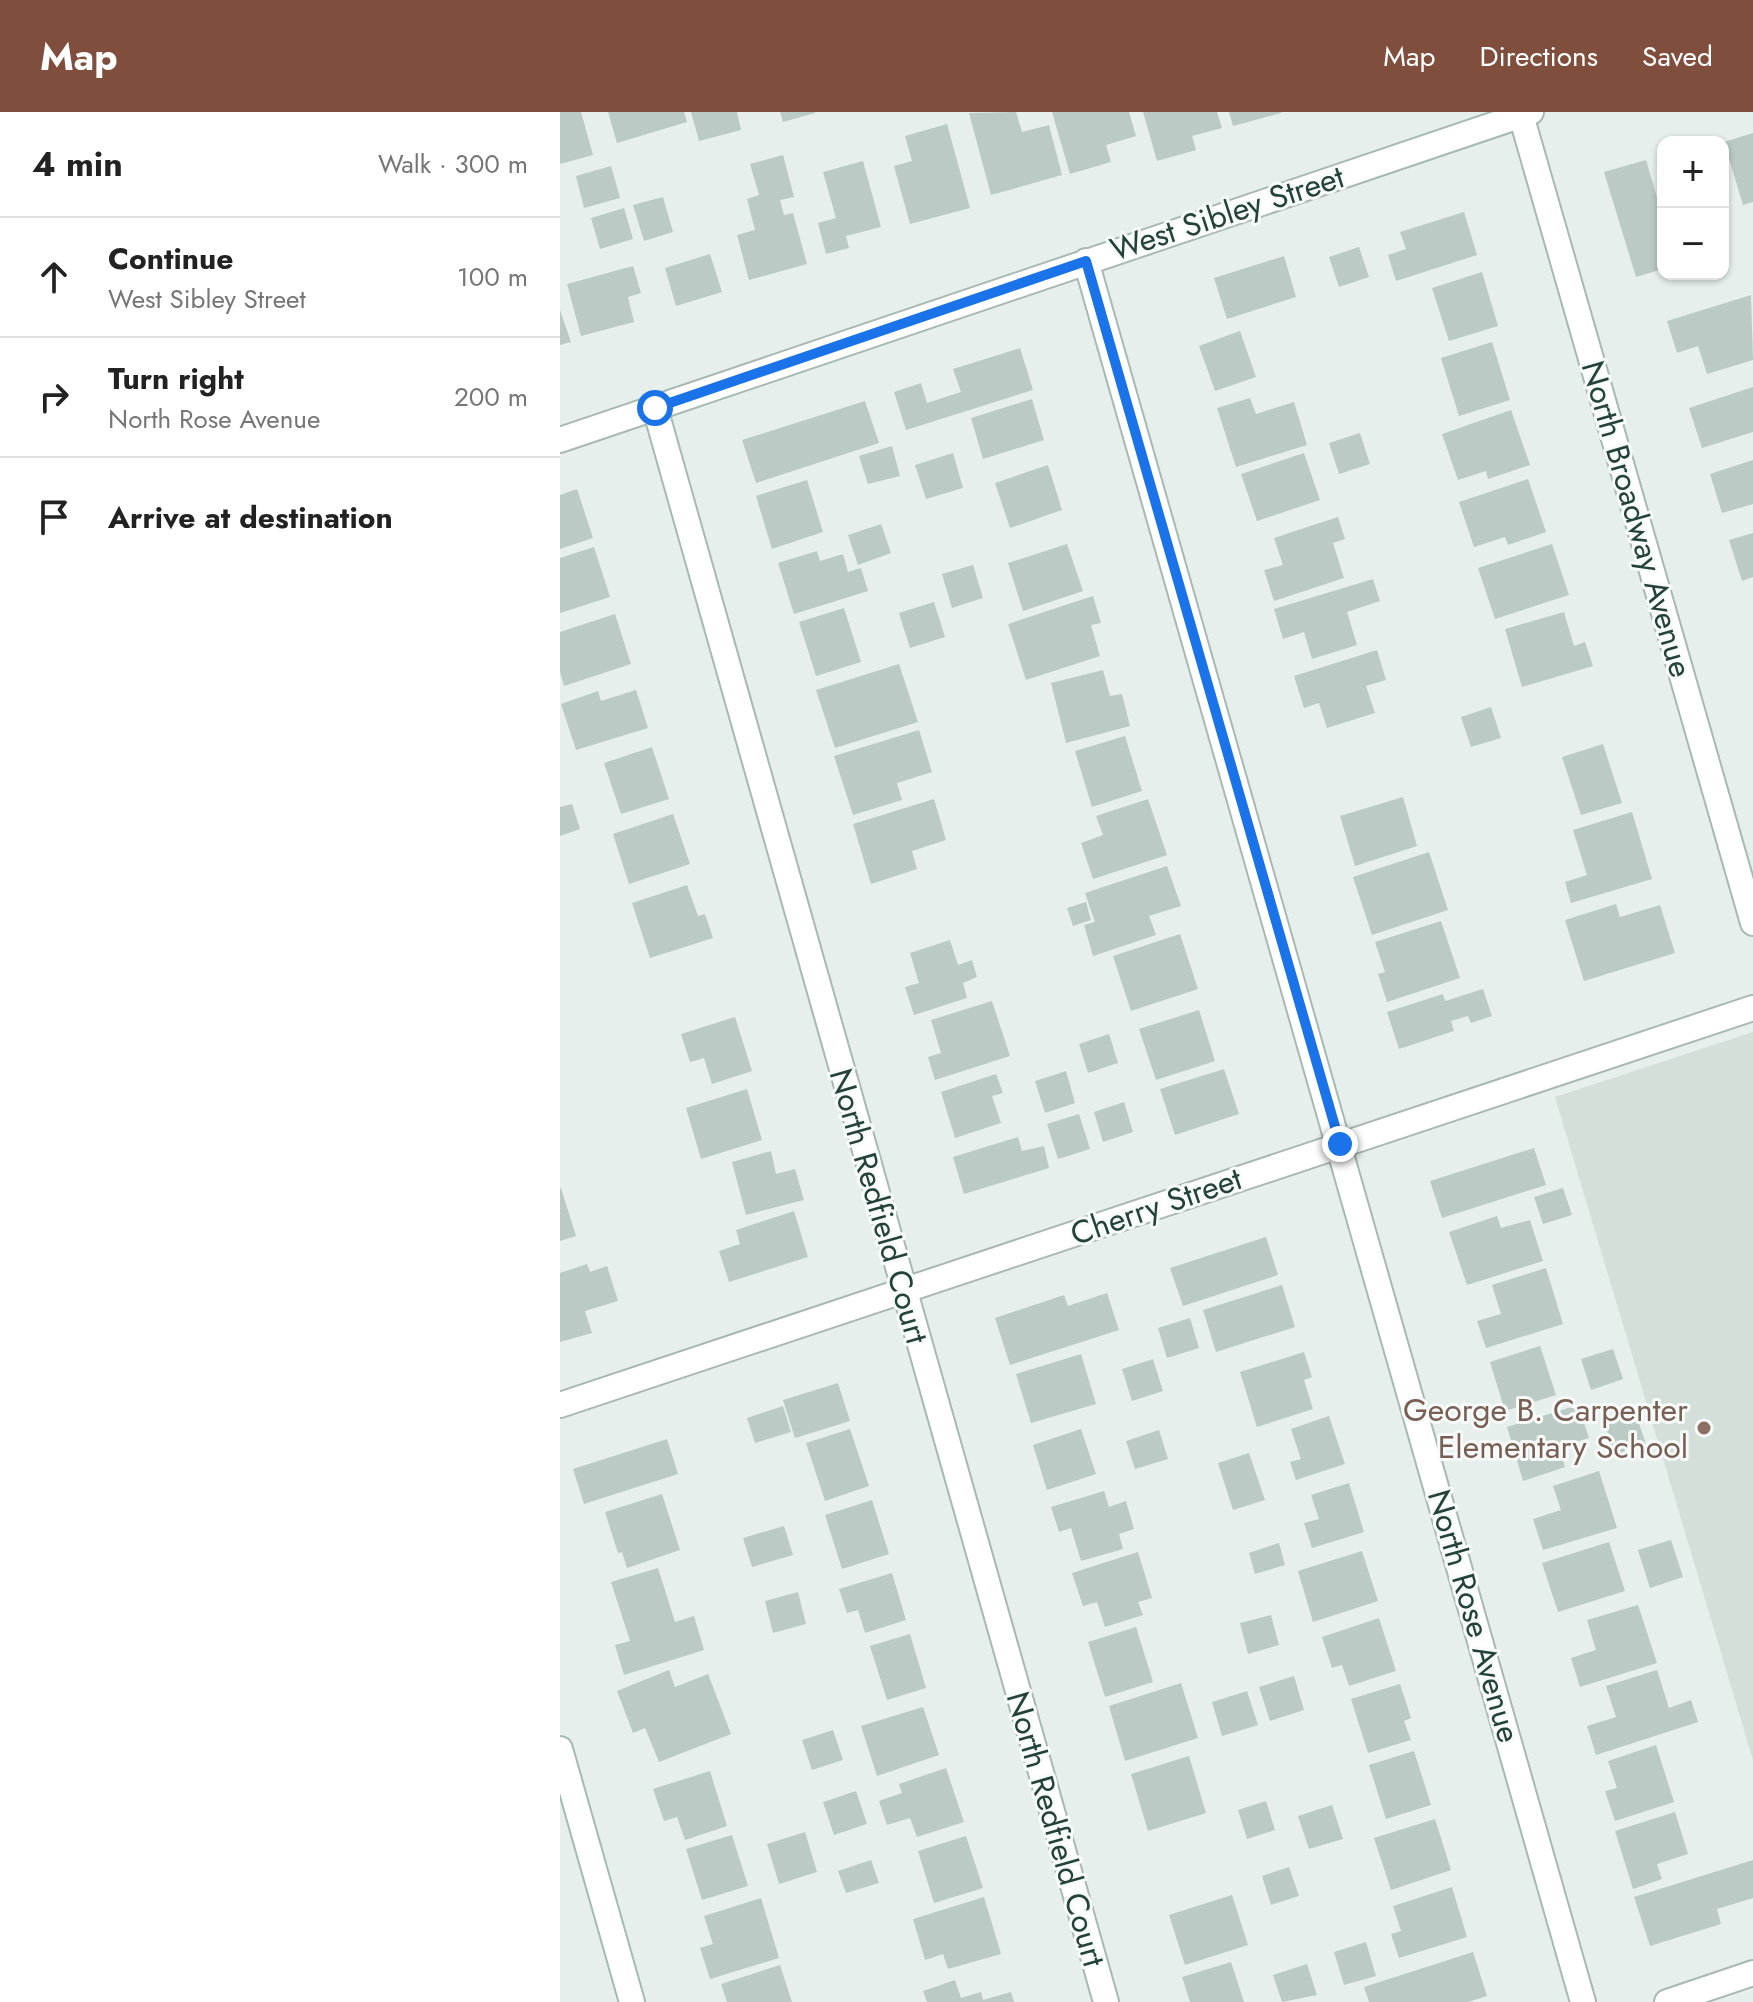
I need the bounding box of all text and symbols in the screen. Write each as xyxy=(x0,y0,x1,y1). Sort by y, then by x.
text: Map xyxy=(40,29,118,84)
text: Map xyxy=(1383,36,1435,77)
text: Directions xyxy=(1479,36,1598,77)
text: Saved xyxy=(1642,36,1713,77)
map controls xyxy=(1657,136,1729,280)
button: + xyxy=(1657,136,1729,208)
text: 4 min xyxy=(32,140,123,189)
text: Walk · 300 m xyxy=(378,145,528,183)
street label: West Sibley Street xyxy=(1104,153,1350,272)
button: − xyxy=(1657,208,1729,280)
text: Continue xyxy=(108,237,234,280)
icon: ahead xyxy=(32,255,76,299)
text: 100 m xyxy=(457,258,528,296)
text: West Sibley Street xyxy=(108,280,306,318)
street label: North Broadway Avenue xyxy=(1570,355,1704,683)
text: Turn right xyxy=(108,357,244,400)
icon: right xyxy=(32,375,76,419)
text: 200 m xyxy=(454,378,528,416)
route start xyxy=(637,390,673,426)
text: North Rose Avenue xyxy=(108,400,320,438)
icon: arrive xyxy=(32,495,76,539)
text: Arrive at destination xyxy=(108,496,393,539)
street label: North Redfield Court xyxy=(818,1063,940,1349)
route end xyxy=(1322,1126,1358,1162)
street label: Cherry Street xyxy=(1064,1155,1248,1257)
place label: George B. Carpenter Elementary School xyxy=(1403,1387,1688,1470)
marker: George B. Carpenter Elementary School xyxy=(1695,1419,1713,1437)
street label: North Rose Avenue xyxy=(1416,1484,1532,1748)
street label: North Redfield Court xyxy=(995,1686,1117,1972)

